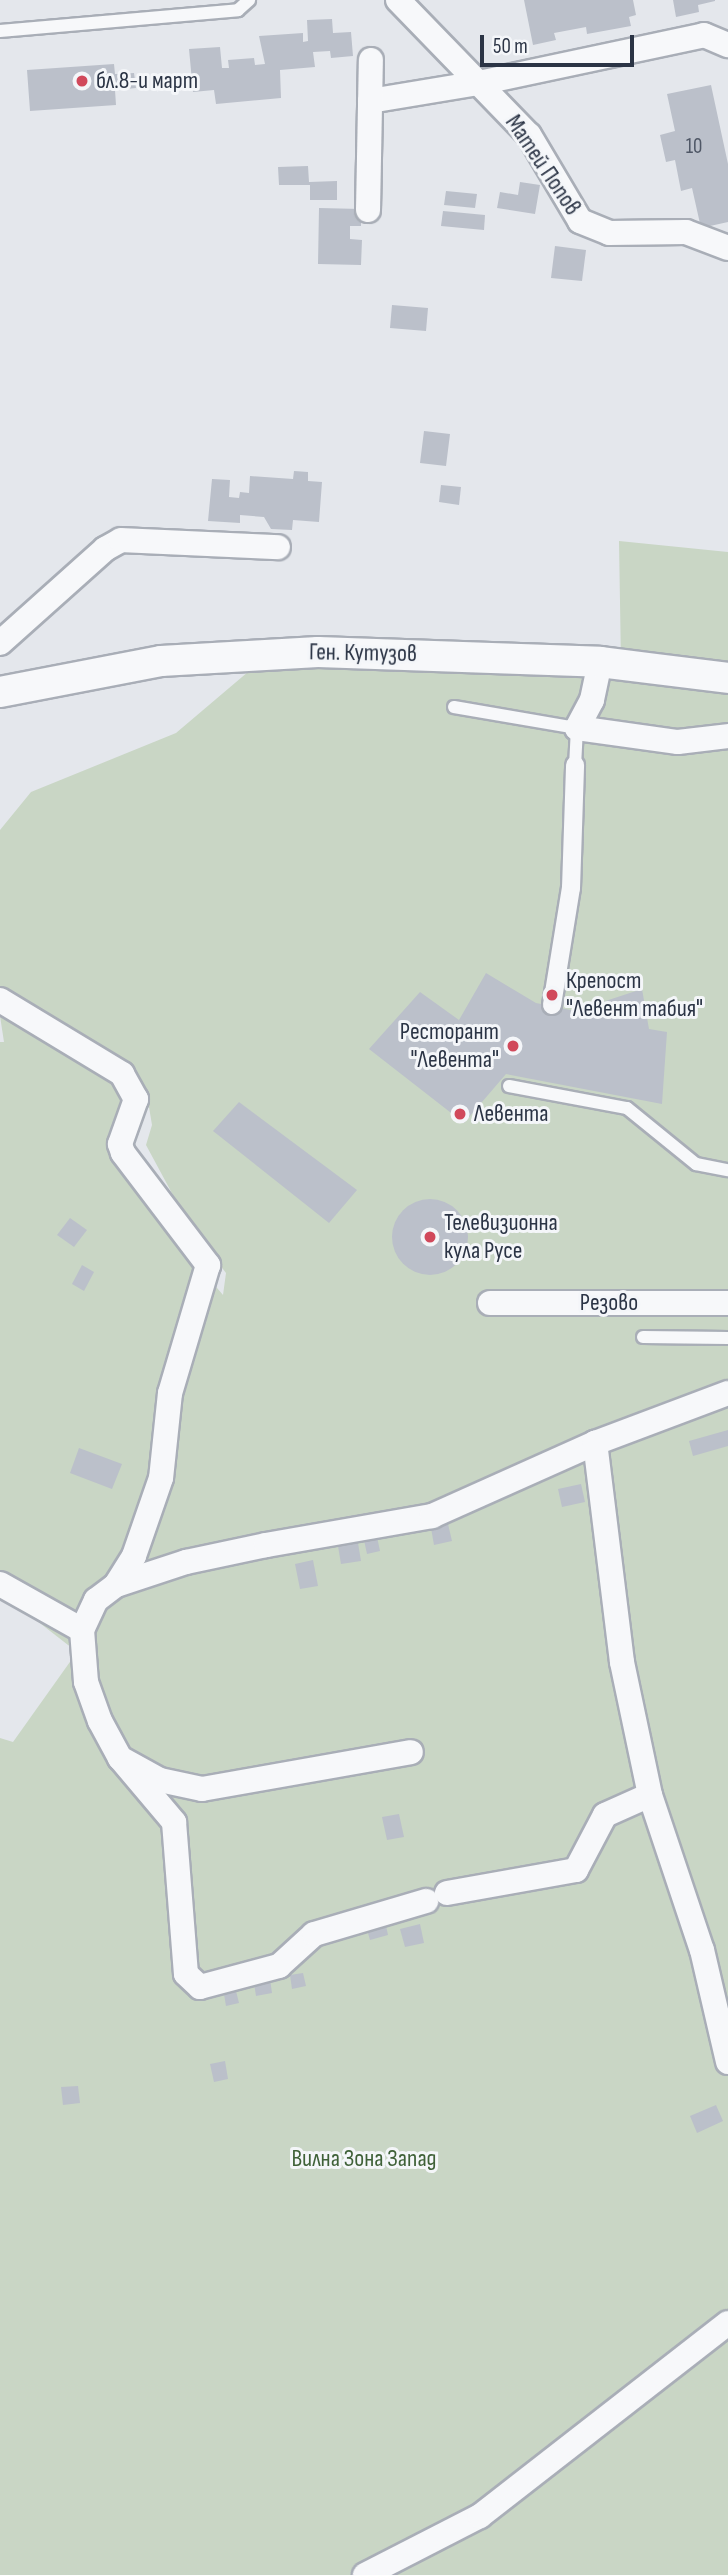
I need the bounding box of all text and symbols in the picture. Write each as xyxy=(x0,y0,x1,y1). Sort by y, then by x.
scale bar xyxy=(483,21,637,65)
text: 50 m xyxy=(493,34,528,59)
place label: бл.8-и март xyxy=(96,67,198,95)
marker: бл.8-и март xyxy=(74,73,90,89)
street label: Матей Попов xyxy=(499,109,587,221)
house number: 10 xyxy=(686,134,702,160)
street label: Ген. Кутузов xyxy=(309,638,417,668)
place label: Крепост "Левент табия" xyxy=(566,967,703,1023)
marker: Крепост "Левент табия" xyxy=(544,987,560,1003)
place label: Ресторант "Левента" xyxy=(400,1018,499,1074)
marker: Ресторант "Левента" xyxy=(505,1038,521,1054)
place label: Левента xyxy=(474,1100,548,1128)
marker: Левента xyxy=(452,1106,468,1122)
place label: Телевизионна кула Русе xyxy=(444,1209,558,1265)
marker: Телевизионна кула Русе xyxy=(422,1229,438,1245)
street label: Резово xyxy=(580,1289,638,1317)
park label: Вилна Зона Запад xyxy=(291,2145,437,2173)

